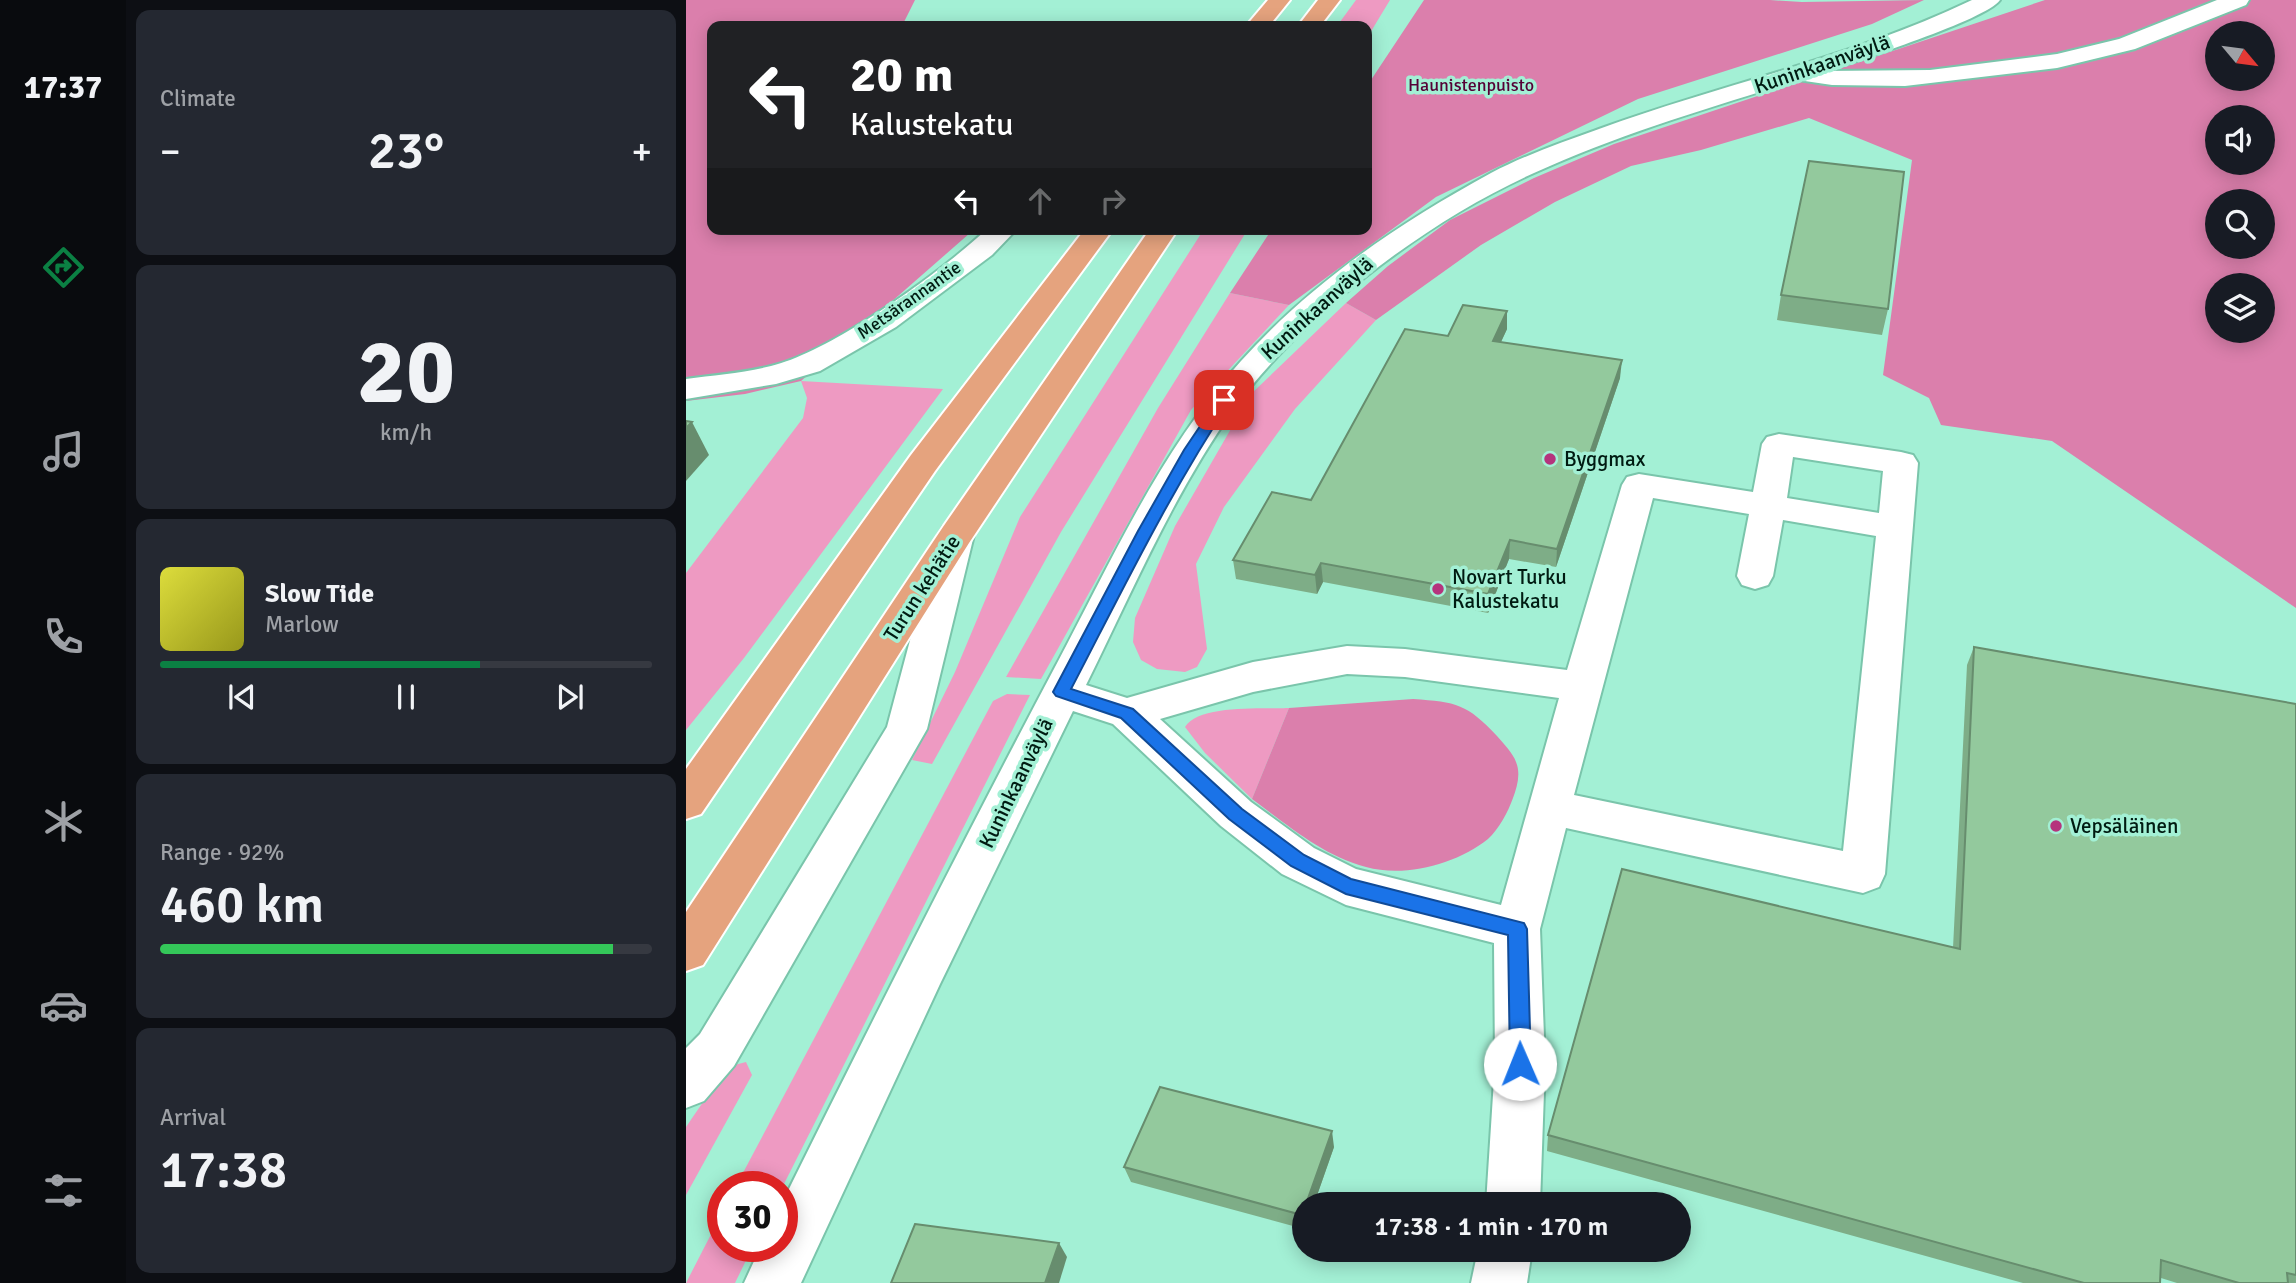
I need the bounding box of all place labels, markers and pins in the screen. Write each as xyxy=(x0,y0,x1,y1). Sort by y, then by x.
pin xyxy=(1194,370,1254,430)
place label: Byggmax xyxy=(1564,446,1646,472)
marker: Byggmax xyxy=(1542,451,1558,467)
place label: Novart Turku Kalustekatu xyxy=(1452,564,1567,614)
marker: Novart Turku Kalustekatu xyxy=(1430,581,1446,597)
place label: Vepsäläinen xyxy=(2070,813,2178,839)
marker: Vepsäläinen xyxy=(2048,818,2064,834)

